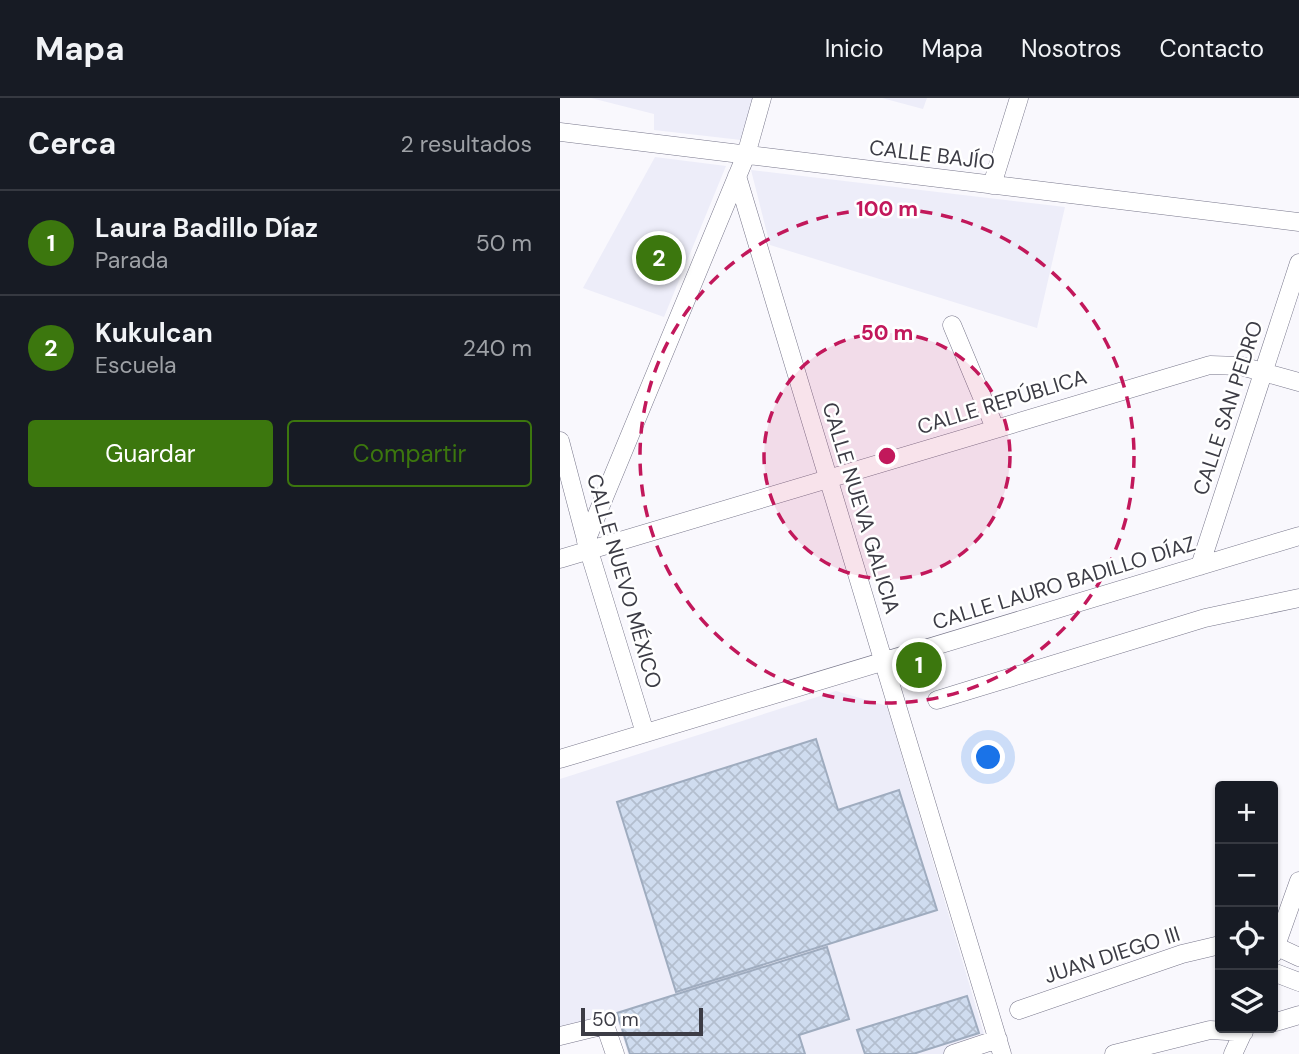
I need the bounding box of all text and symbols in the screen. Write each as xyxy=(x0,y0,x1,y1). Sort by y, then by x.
text: Mapa xyxy=(35,27,125,70)
text: Inicio xyxy=(825,33,884,64)
text: Mapa xyxy=(922,33,983,64)
text: Nosotros xyxy=(1021,33,1122,64)
text: Contacto xyxy=(1160,33,1264,64)
text: Cerca xyxy=(28,124,116,163)
text: 2 resultados xyxy=(401,129,532,159)
street label: CALLE BAJÍO xyxy=(868,133,996,177)
text: 100 m xyxy=(856,195,918,223)
text: Laura Badillo Díaz xyxy=(95,211,318,245)
text: 1 xyxy=(47,228,55,258)
text: 50 m xyxy=(476,228,532,258)
pin: 2 xyxy=(636,232,682,284)
text: Parada xyxy=(95,245,168,275)
text: Kukulcan xyxy=(95,316,213,350)
street label: CALLE SAN PEDRO xyxy=(1187,317,1269,499)
text: 50 m xyxy=(861,319,913,347)
text: 2 xyxy=(44,333,58,363)
text: 240 m xyxy=(463,333,532,363)
text: Escuela xyxy=(95,350,177,380)
street label: CALLE REPÚBLICA xyxy=(914,363,1090,441)
street label: CALLE NUEVA GALICIA xyxy=(815,399,907,617)
button: Guardar xyxy=(28,420,273,487)
button: Compartir xyxy=(287,420,532,487)
centre of rings xyxy=(875,444,899,468)
street label: CALLE NUEVO MÉXICO xyxy=(580,470,668,692)
street label: CALLE LAURO BADILLO DÍAZ xyxy=(929,530,1199,636)
pin: 1 xyxy=(896,639,942,691)
your location xyxy=(971,740,1005,774)
map controls xyxy=(1215,781,1278,1033)
button: + xyxy=(1215,781,1278,844)
button: − xyxy=(1215,844,1278,907)
button: locate xyxy=(1215,907,1278,970)
street label: JUAN DIEGO III xyxy=(1040,920,1184,990)
button: layers xyxy=(1215,970,1278,1033)
scale bar xyxy=(581,1005,704,1037)
text: 50 m xyxy=(592,1007,639,1032)

